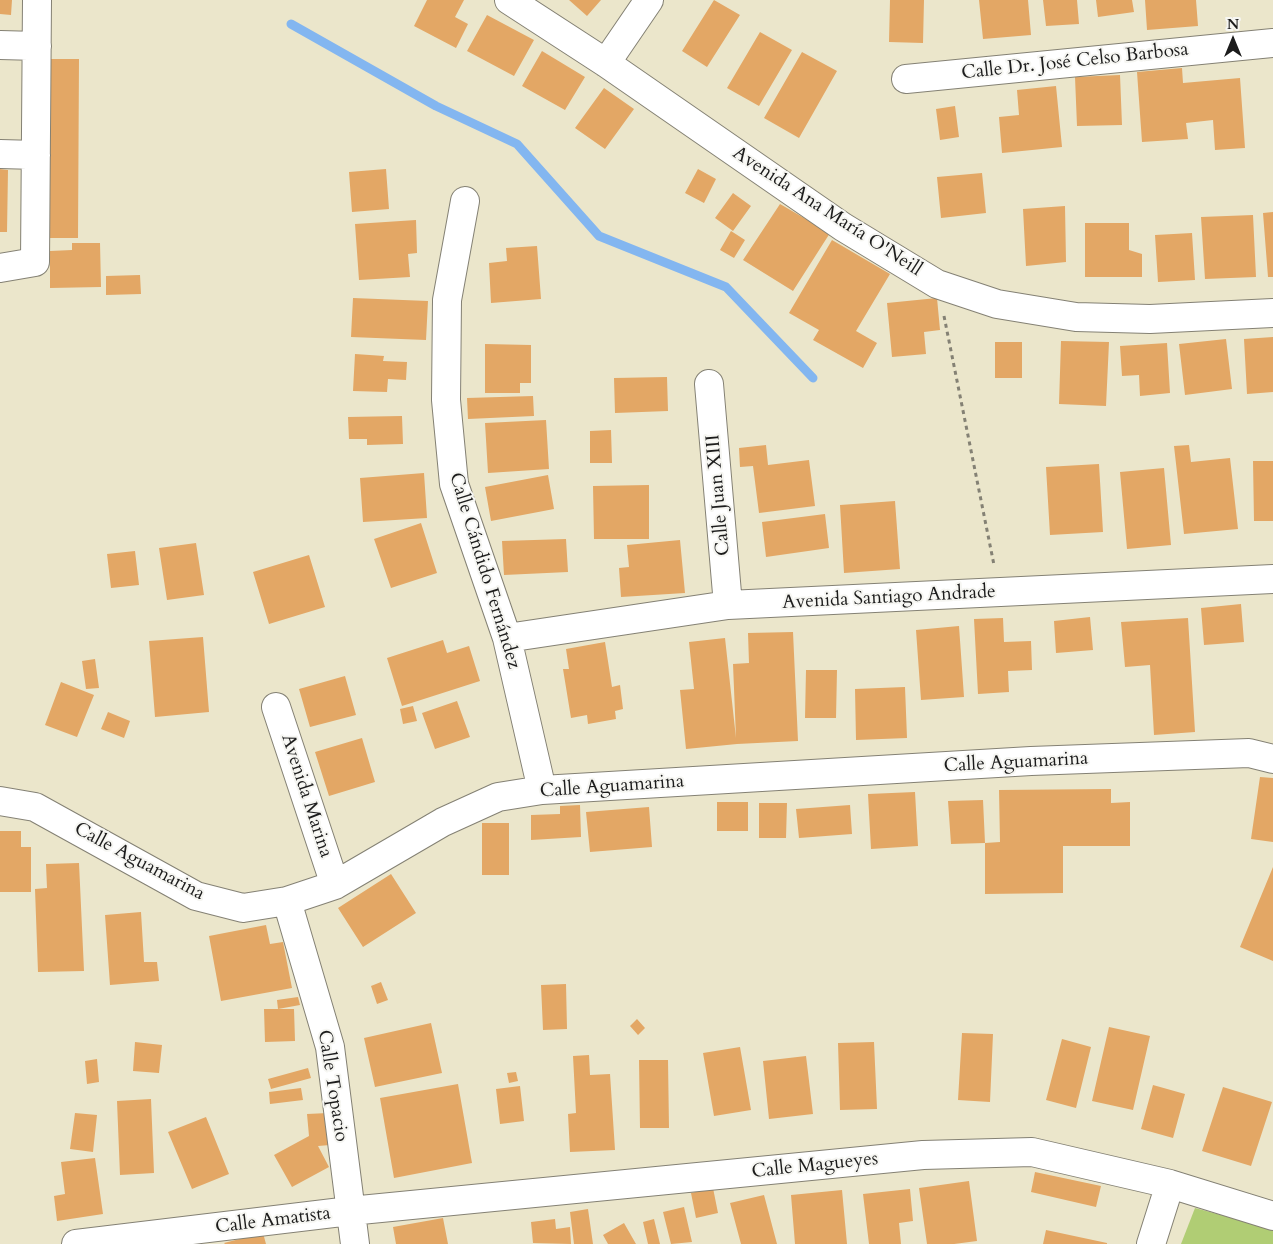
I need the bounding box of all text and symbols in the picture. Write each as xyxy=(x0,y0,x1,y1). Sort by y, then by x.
north arrow xyxy=(1208,15,1258,65)
text: N xyxy=(1227,15,1239,34)
street label: Calle Dr. José Celso Barbosa xyxy=(960,39,1190,85)
street label: Avenida Ana María O'Neill xyxy=(728,142,926,282)
street label: Calle Juan XIII xyxy=(702,433,736,557)
street label: Calle Cándido Fernández xyxy=(443,470,525,672)
street label: Avenida Santiago Andrade xyxy=(782,581,996,615)
street label: Avenida Marina xyxy=(275,731,337,861)
street label: Calle Aguamarina xyxy=(943,748,1089,778)
street label: Calle Aguamarina xyxy=(539,771,685,803)
street label: Calle Aguamarina xyxy=(70,818,208,906)
street label: Calle Topacio xyxy=(312,1028,352,1144)
street label: Calle Magueyes xyxy=(751,1148,879,1184)
street label: Calle Amatista xyxy=(214,1203,332,1239)

